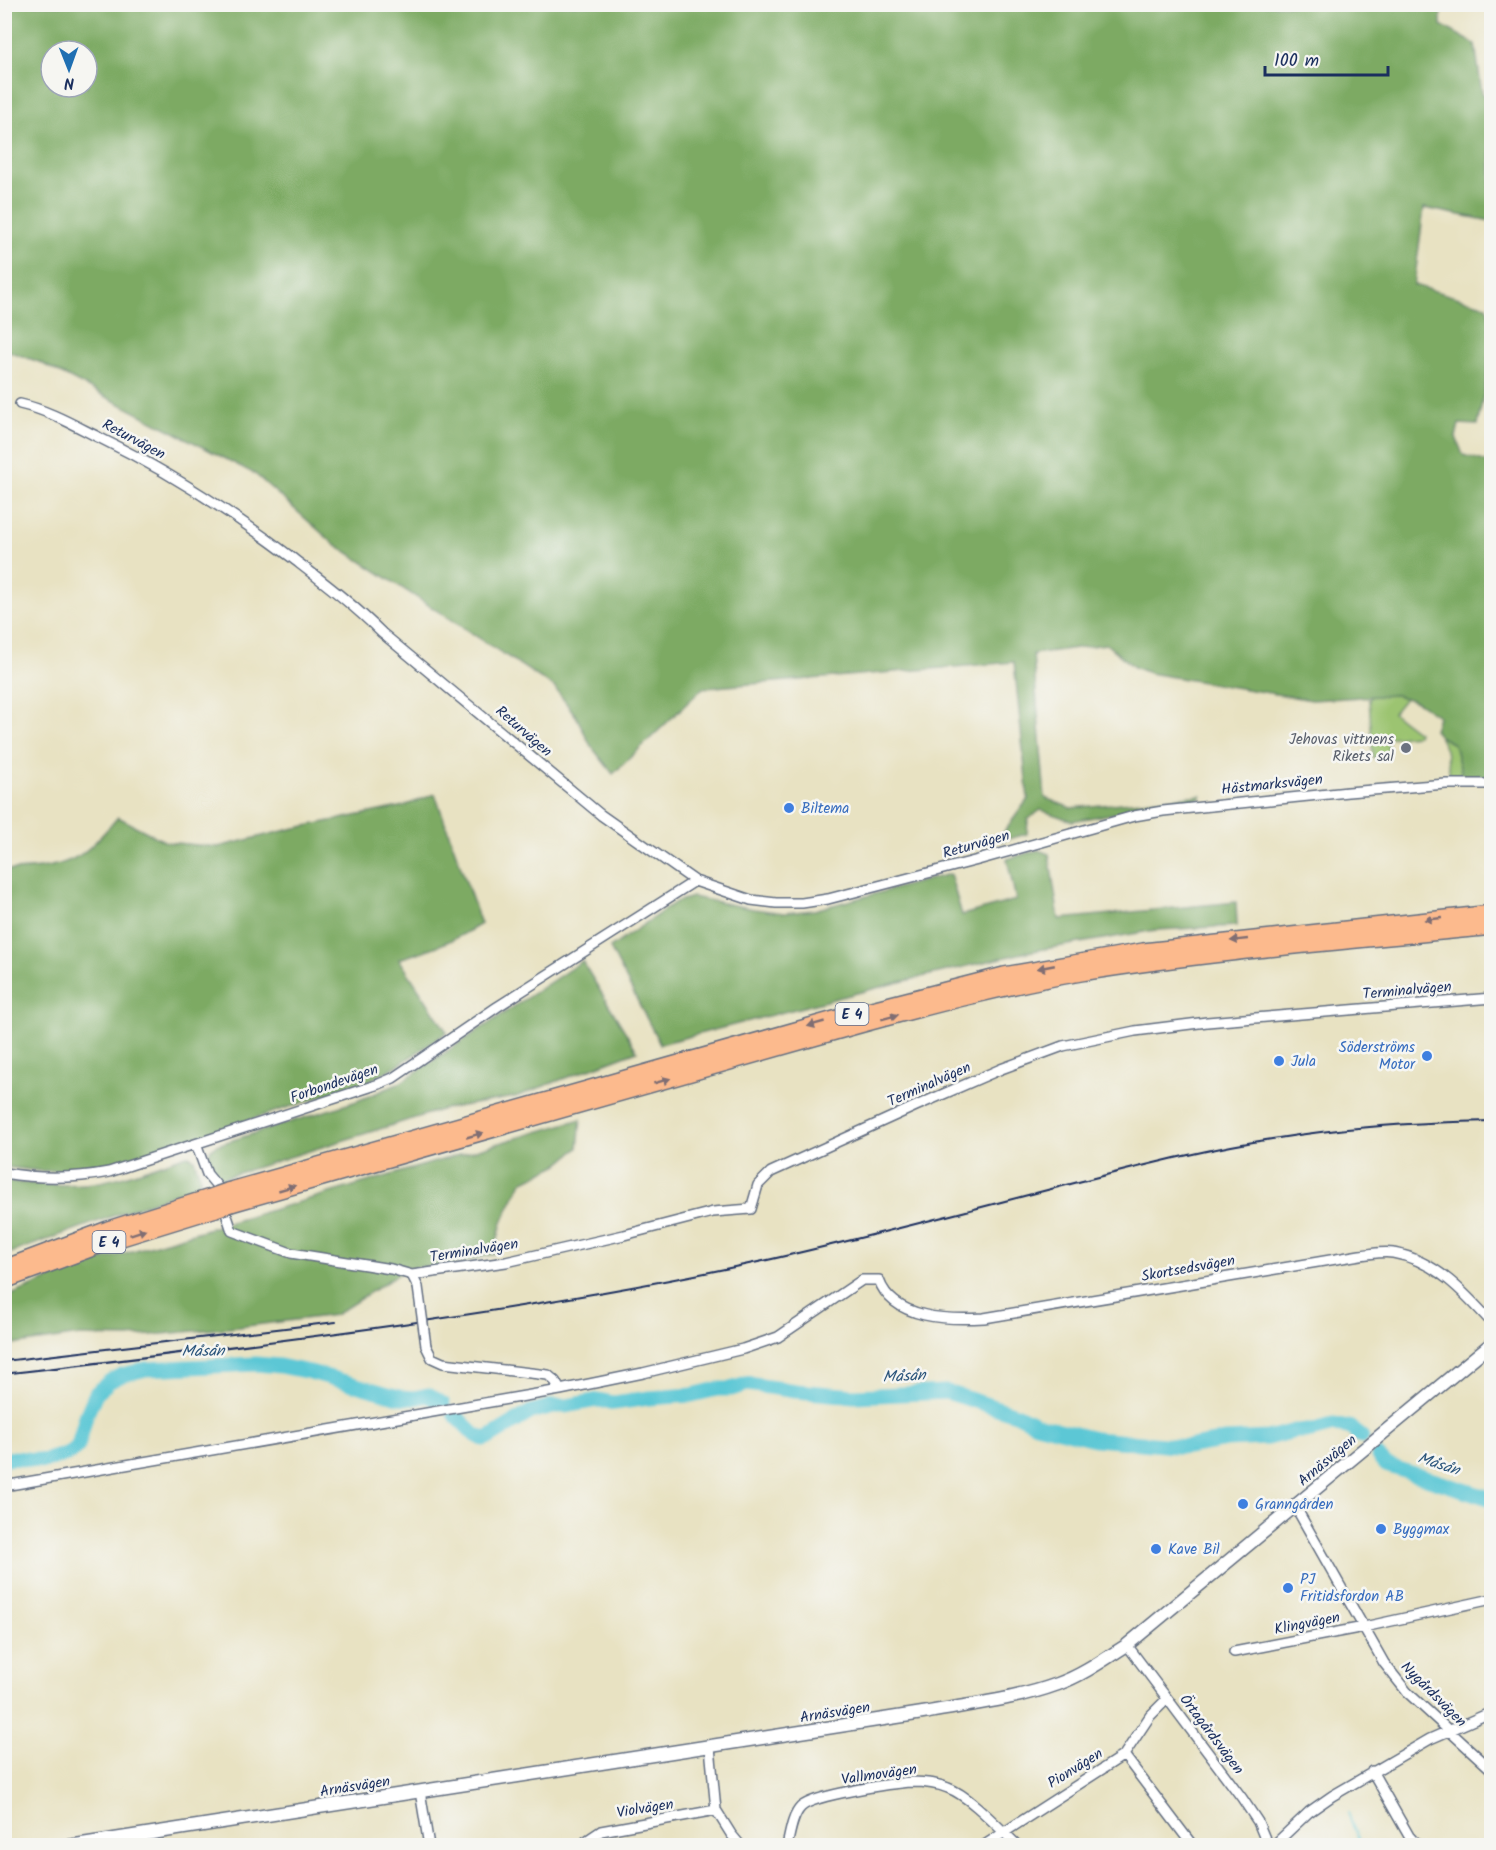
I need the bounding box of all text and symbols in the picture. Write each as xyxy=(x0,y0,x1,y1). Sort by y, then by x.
north arrow xyxy=(39,39,99,99)
scale bar xyxy=(1265,39,1388,77)
text: 100 m xyxy=(1274,47,1319,76)
text: N xyxy=(64,70,75,95)
street label: Returvägen xyxy=(98,413,170,467)
street label: Returvägen xyxy=(490,700,557,763)
place label: Jehovas vittnens Rikets sal xyxy=(1289,728,1395,769)
marker: Jehovas vittnens Rikets sal xyxy=(1399,741,1413,755)
street label: Hästmarksvägen xyxy=(1220,768,1324,802)
place label: Biltema xyxy=(801,797,849,821)
marker: Biltema xyxy=(782,801,796,815)
street label: Returvägen xyxy=(940,824,1013,866)
one-way arrow xyxy=(1424,914,1443,924)
one-way arrow xyxy=(1230,935,1249,945)
one-way arrow xyxy=(1037,962,1056,971)
street label: Terminalvägen xyxy=(1362,975,1453,1007)
road number: E 4 xyxy=(836,1003,868,1025)
one-way arrow xyxy=(881,1011,899,1021)
one-way arrow xyxy=(807,1020,825,1029)
place label: Söderströms Motor xyxy=(1339,1036,1416,1077)
marker: Söderströms Motor xyxy=(1420,1049,1434,1063)
place label: Jula xyxy=(1291,1050,1316,1074)
marker: Jula xyxy=(1272,1054,1286,1068)
street label: Terminalvägen xyxy=(884,1056,975,1114)
street label: Forbondevägen xyxy=(287,1058,382,1110)
one-way arrow xyxy=(653,1076,671,1085)
one-way arrow xyxy=(466,1130,484,1139)
one-way arrow xyxy=(278,1183,296,1192)
one-way arrow xyxy=(129,1227,147,1236)
road number: E 4 xyxy=(92,1231,126,1253)
street label: Terminalvägen xyxy=(428,1232,520,1270)
street label: Skortsedsvägen xyxy=(1139,1249,1237,1289)
water label: Måsån xyxy=(181,1339,226,1364)
water label: Måsån xyxy=(882,1363,928,1390)
street label: Arnäsvägen xyxy=(1293,1429,1362,1493)
water label: Måsån xyxy=(1414,1446,1464,1483)
place label: Granngården xyxy=(1255,1493,1334,1517)
marker: Granngården xyxy=(1236,1497,1250,1511)
place label: Byggmax xyxy=(1393,1518,1450,1542)
marker: Byggmax xyxy=(1374,1522,1388,1536)
place label: Kave Bil xyxy=(1168,1538,1220,1562)
marker: Kave Bil xyxy=(1149,1542,1163,1556)
place label: PJ Fritidsfordon AB xyxy=(1300,1568,1404,1609)
marker: PJ Fritidsfordon AB xyxy=(1281,1581,1295,1595)
street label: Klingvägen xyxy=(1272,1606,1342,1642)
street label: Nygårdsvägen xyxy=(1395,1656,1472,1733)
street label: Örtagårdsvägen xyxy=(1173,1689,1249,1780)
street label: Arnäsvägen xyxy=(798,1696,872,1730)
street label: Pionvägen xyxy=(1043,1742,1108,1795)
street label: Vallmovägen xyxy=(840,1758,919,1792)
street label: Arnäsvägen xyxy=(318,1770,392,1804)
street label: Violvägen xyxy=(615,1793,675,1825)

